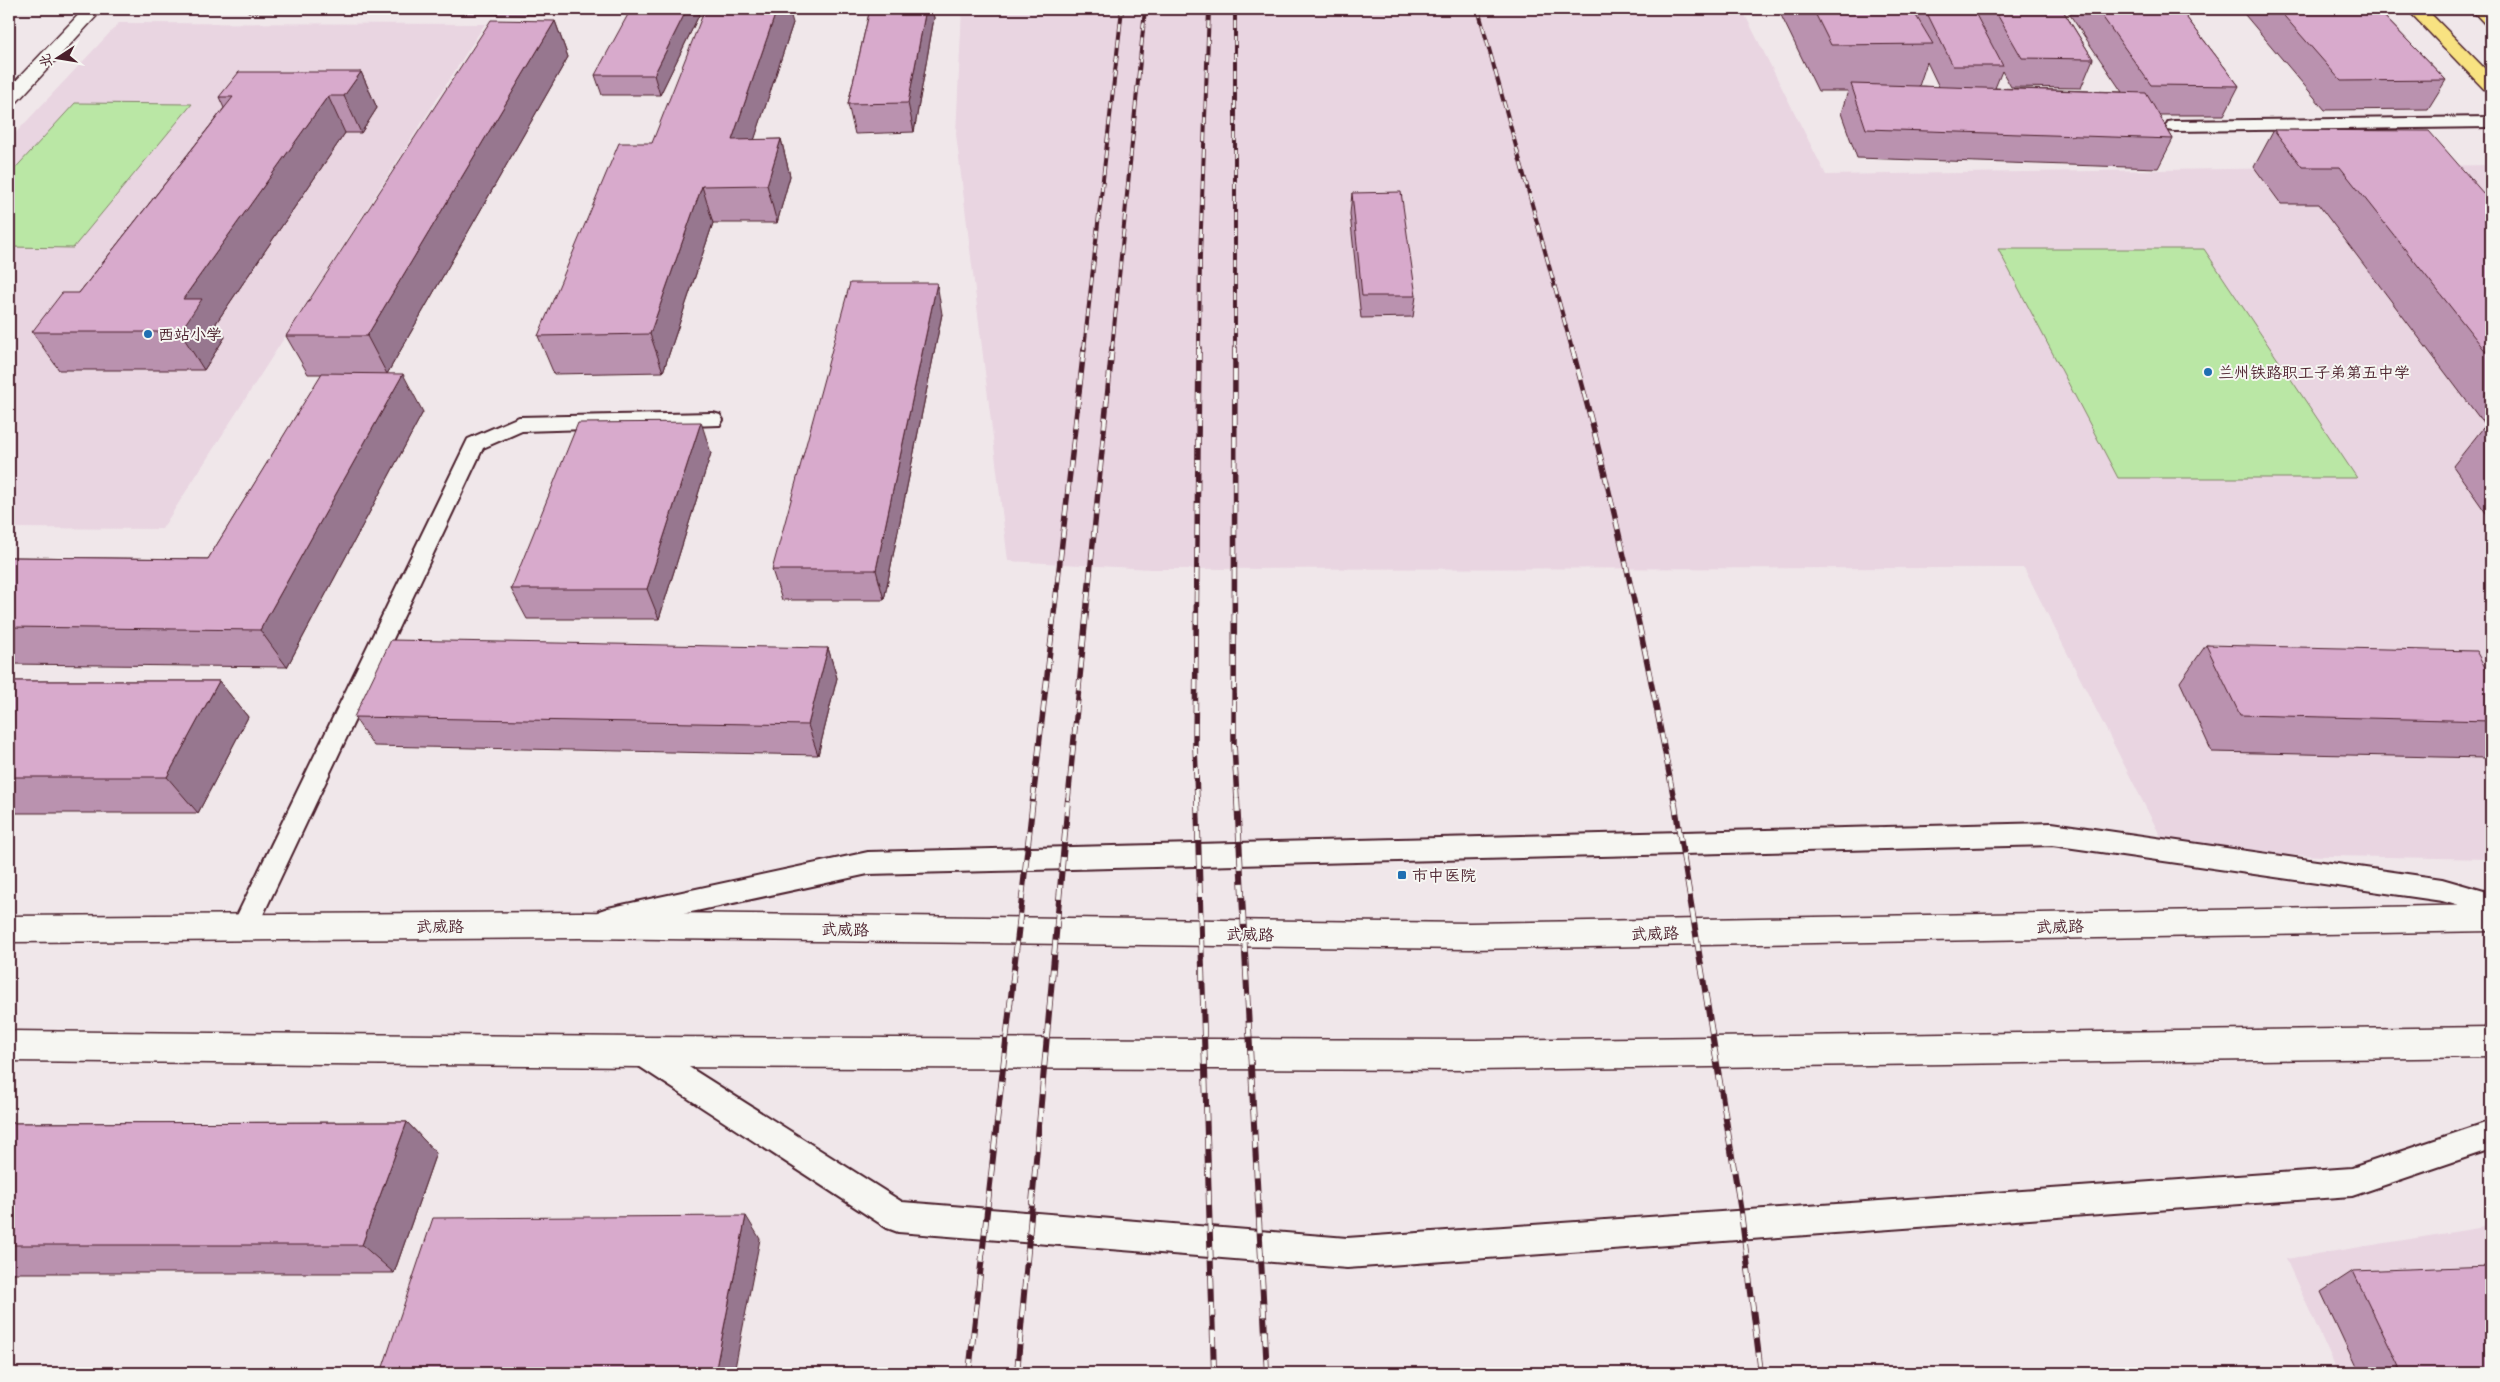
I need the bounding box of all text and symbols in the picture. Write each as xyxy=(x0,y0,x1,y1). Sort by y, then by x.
north arrow xyxy=(32,32,82,82)
text: 北 xyxy=(36,52,57,69)
place label: 西站小学 xyxy=(158,325,222,346)
marker: 西站小学 xyxy=(142,328,154,340)
place label: 兰州铁路职工子弟第五中学 xyxy=(2218,363,2410,384)
marker: 兰州铁路职工子弟第五中学 xyxy=(2202,366,2214,378)
place label: 市中医院 xyxy=(1412,866,1476,887)
marker: 市中医院 xyxy=(1396,869,1408,881)
street label: 武威路 xyxy=(416,917,464,938)
street label: 武威路 xyxy=(2036,917,2084,938)
street label: 武威路 xyxy=(821,920,869,941)
street label: 武威路 xyxy=(1631,924,1679,945)
street label: 武威路 xyxy=(1226,925,1274,946)

